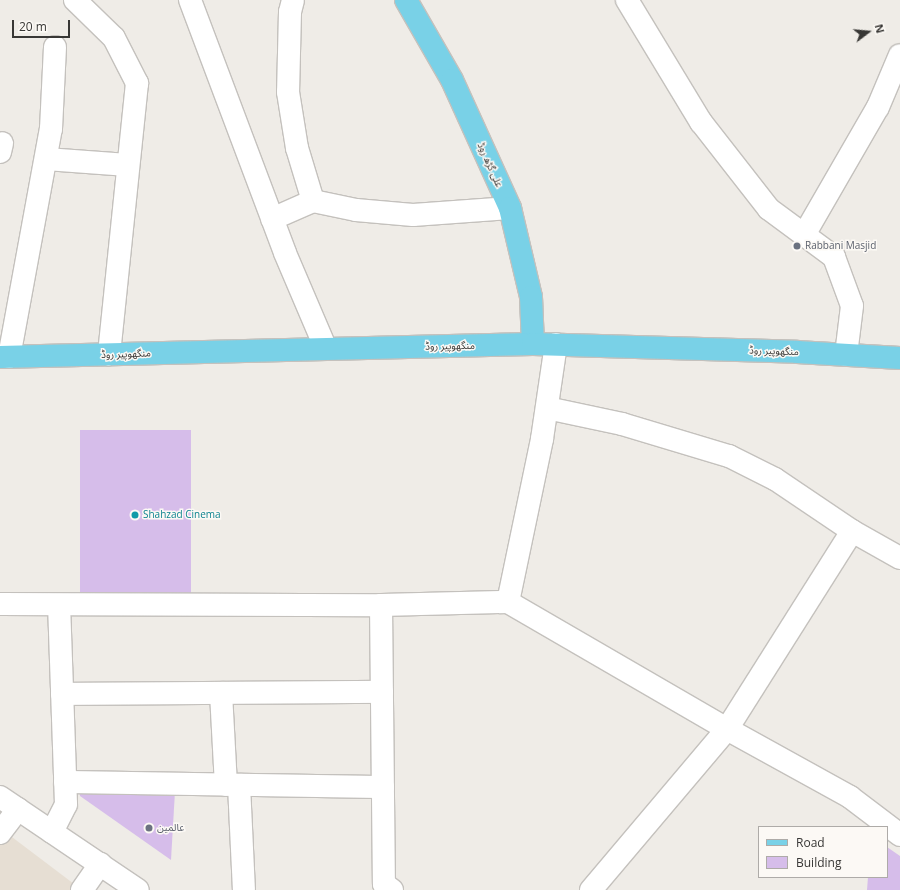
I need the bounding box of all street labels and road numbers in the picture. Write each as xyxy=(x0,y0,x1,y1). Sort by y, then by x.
street label: علی گڑھ روڈ xyxy=(475,141,505,189)
street label: منگھوپیر روڈ xyxy=(425,340,475,352)
street label: منگھوپیر روڈ xyxy=(749,344,799,358)
street label: منگھوپیر روڈ xyxy=(101,347,151,361)

